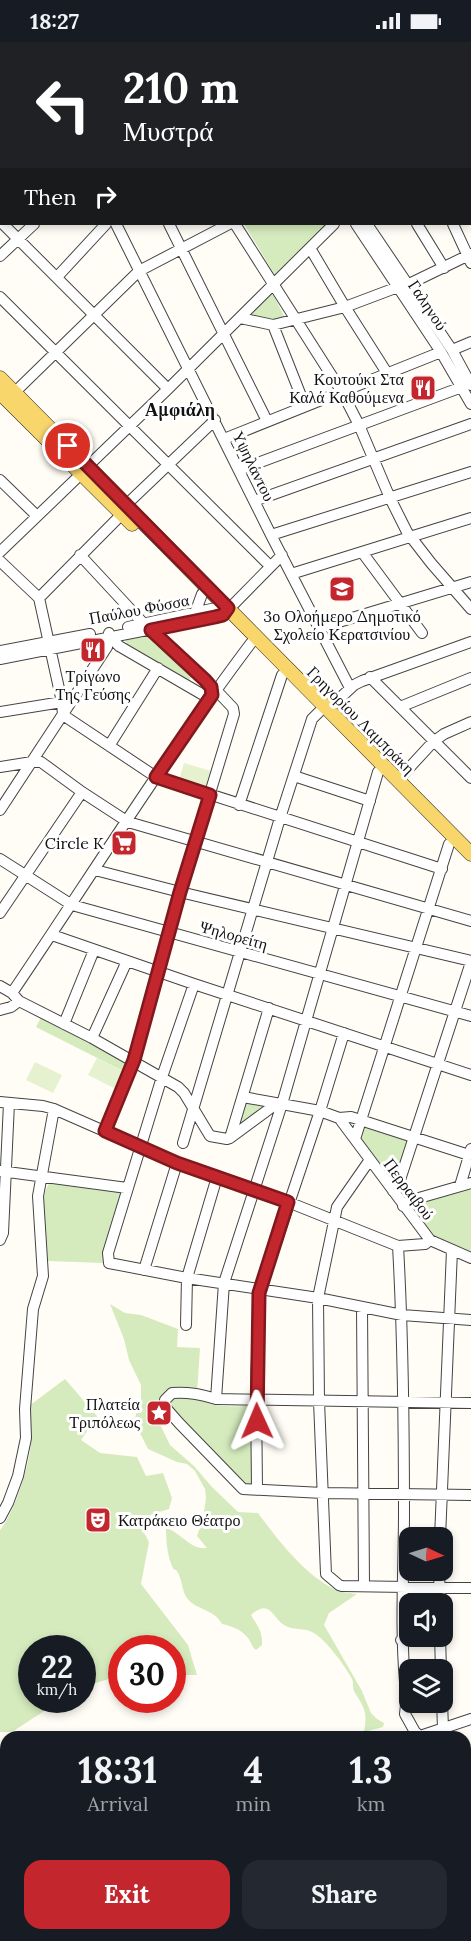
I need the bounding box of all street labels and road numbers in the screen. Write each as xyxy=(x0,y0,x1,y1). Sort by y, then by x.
street label: Γαληνού xyxy=(404,276,452,334)
street label: Υψηλάντου xyxy=(228,428,280,504)
street label: Παύλου Φύσσα xyxy=(87,589,191,629)
street label: Γρηγορίου Λαμπράκη xyxy=(303,662,419,778)
street label: Ψηλορείτη xyxy=(198,916,270,954)
street label: Περραιβού xyxy=(379,1154,439,1224)

